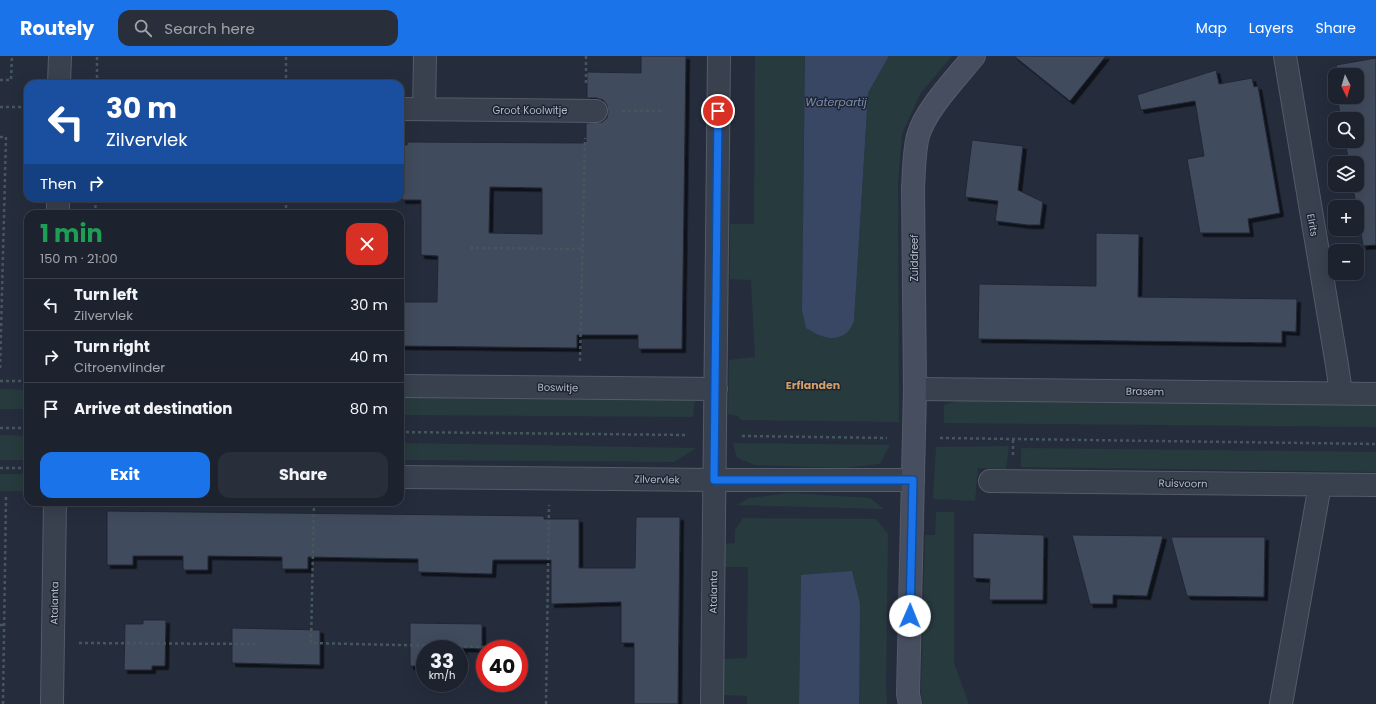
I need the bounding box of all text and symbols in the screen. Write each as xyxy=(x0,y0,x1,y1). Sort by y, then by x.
search box xyxy=(118,10,398,46)
text: Routely xyxy=(20,15,94,42)
icon: search xyxy=(132,17,154,39)
text: Search here xyxy=(164,18,255,39)
text: Map xyxy=(1196,18,1227,38)
text: Layers xyxy=(1249,18,1293,38)
text: Share xyxy=(1315,18,1356,38)
north arrow xyxy=(1328,68,1364,104)
map controls xyxy=(1328,68,1364,280)
text: 30 m xyxy=(106,89,177,128)
pin xyxy=(701,94,735,128)
water label: Waterpartij xyxy=(805,94,867,110)
icon: left xyxy=(40,96,92,148)
icon: arrive xyxy=(707,100,729,122)
street label: Groot Koolwitje xyxy=(493,103,567,118)
button: search xyxy=(1328,112,1364,148)
text: Zilvervlek xyxy=(106,127,188,152)
button: layers xyxy=(1328,156,1364,192)
icon: right xyxy=(85,172,107,194)
text: Then xyxy=(40,173,77,194)
button: + xyxy=(1328,200,1364,236)
street label: Elrits xyxy=(1303,213,1322,238)
text: 1 min xyxy=(40,217,103,250)
button: close xyxy=(346,223,388,265)
street label: Zuiddreef xyxy=(907,234,922,282)
button: − xyxy=(1328,244,1364,280)
text: 150 m · 21:00 xyxy=(40,249,118,268)
text: Turn left xyxy=(74,284,138,305)
icon: left xyxy=(40,294,62,316)
text: 30 m xyxy=(350,294,388,315)
text: Zilvervlek xyxy=(74,306,133,325)
text: Turn right xyxy=(74,336,150,357)
icon: right xyxy=(40,346,62,368)
text: 40 m xyxy=(350,346,388,367)
text: Citroenvlinder xyxy=(74,358,165,377)
district label: Erflanden xyxy=(786,377,840,393)
street label: Boswitje xyxy=(537,380,578,395)
street label: Brasem xyxy=(1126,384,1164,399)
icon: arrive xyxy=(40,398,62,420)
text: Arrive at destination xyxy=(74,398,232,419)
text: 80 m xyxy=(350,398,388,419)
button: Exit xyxy=(40,452,210,498)
button: Share xyxy=(218,452,388,498)
street label: Zilvervlek xyxy=(634,472,681,487)
street label: Ruisvoorn xyxy=(1159,476,1207,491)
street label: Atalanta xyxy=(706,570,721,614)
street label: Atalanta xyxy=(47,581,62,625)
position arrow xyxy=(889,595,931,637)
speed limit sign: 40 xyxy=(476,640,528,692)
text: 33 xyxy=(430,647,454,675)
text: km/h xyxy=(429,668,455,683)

